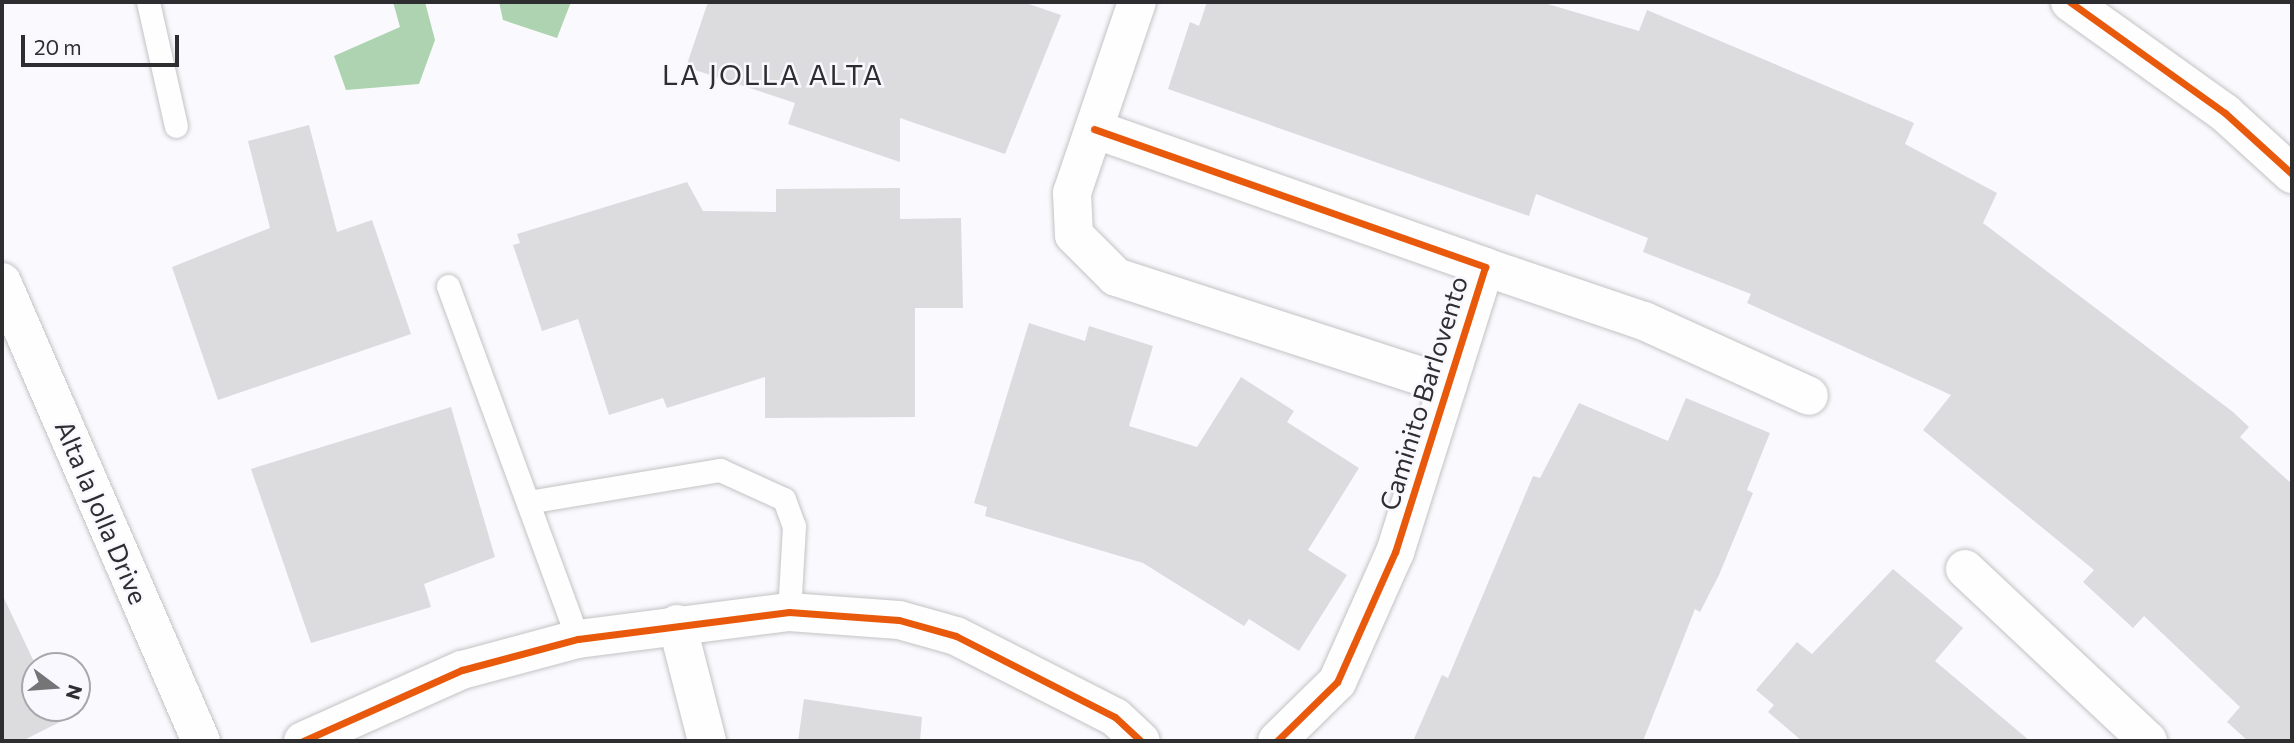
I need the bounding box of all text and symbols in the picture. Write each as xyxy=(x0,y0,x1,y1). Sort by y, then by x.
scale bar xyxy=(24,21,182,65)
text: 20 m xyxy=(34,34,82,59)
district label: LA JOLLA ALTA xyxy=(664,57,882,91)
street label: Caminito Barlovento xyxy=(1373,272,1473,514)
street label: Alta la Jolla Drive xyxy=(49,415,155,609)
north arrow xyxy=(21,652,91,722)
text: N xyxy=(62,682,88,702)

